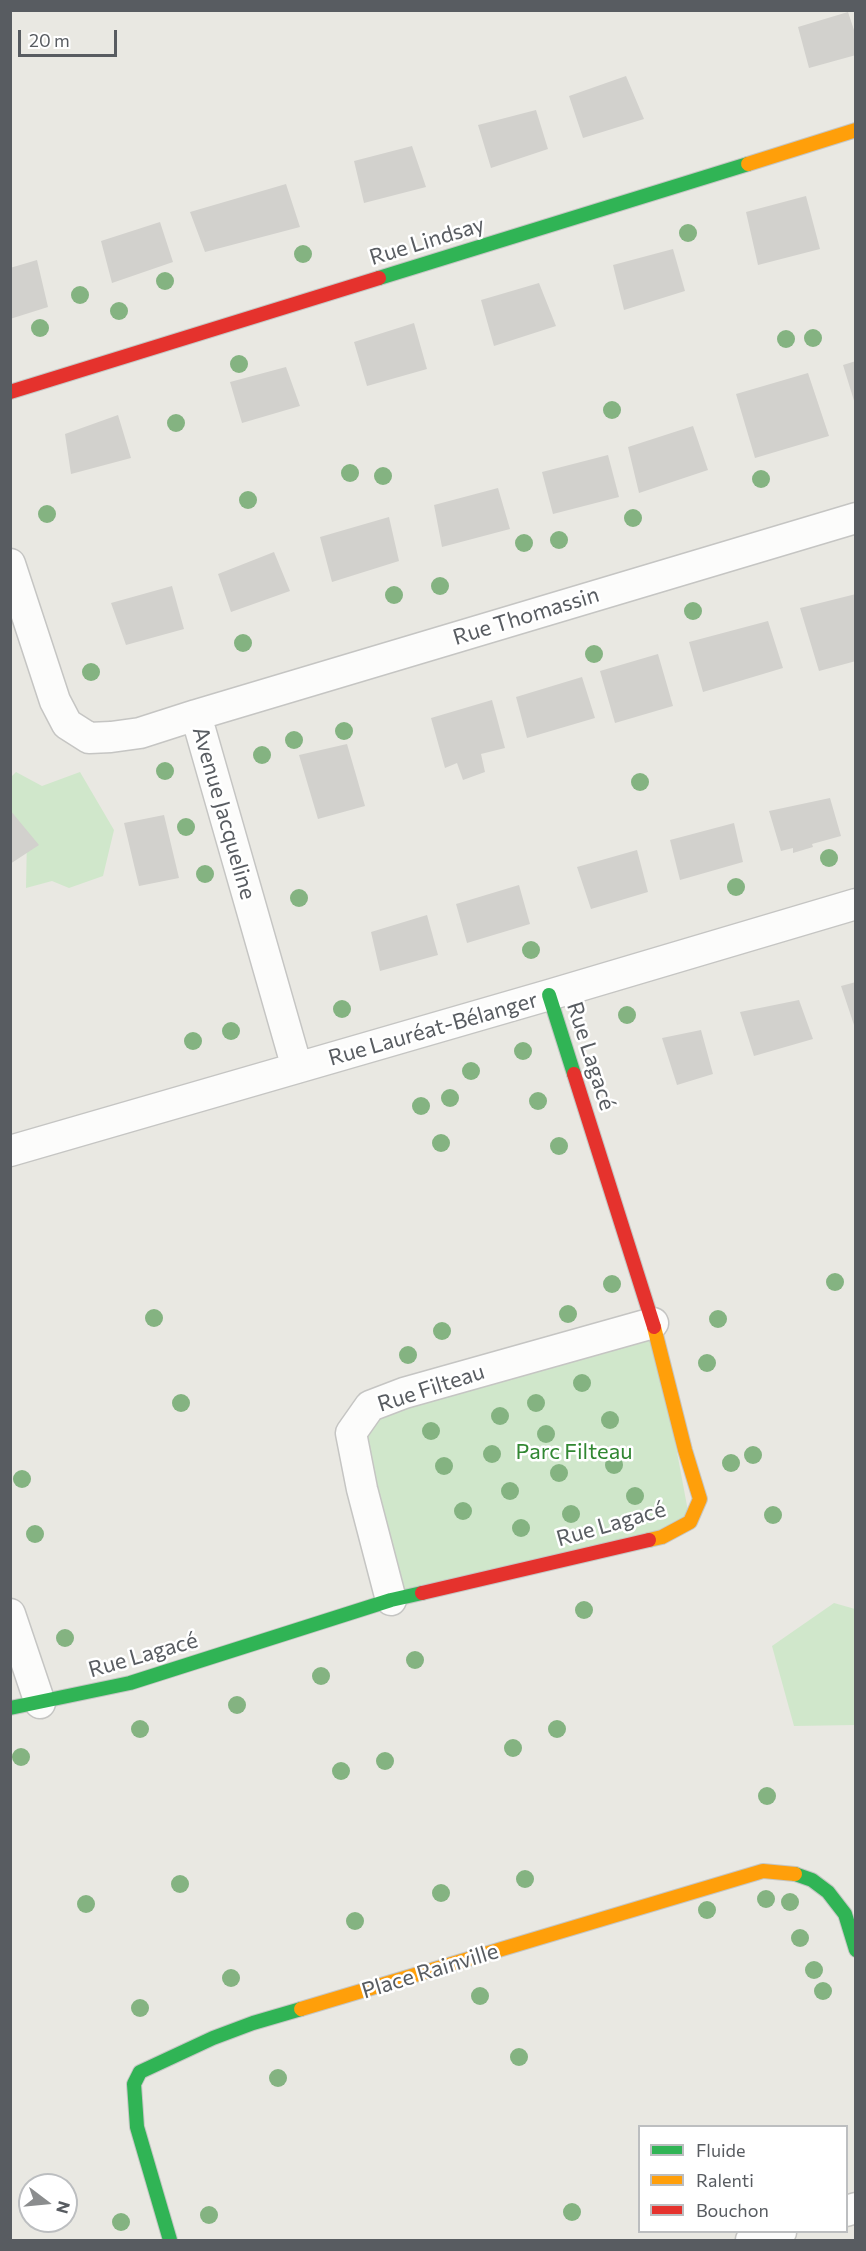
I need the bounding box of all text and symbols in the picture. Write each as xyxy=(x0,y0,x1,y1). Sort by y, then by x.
scale bar xyxy=(21,18,120,56)
text: 20 m xyxy=(29,29,70,51)
street label: Rue Lindsay xyxy=(366,211,488,271)
street label: Rue Thomassin xyxy=(450,581,602,651)
street label: Avenue Jacqueline xyxy=(187,724,261,902)
street label: Rue Lauréat-Bélanger xyxy=(325,986,541,1072)
street label: Rue Lagacé xyxy=(561,998,621,1114)
street label: Rue Filteau xyxy=(374,1358,488,1418)
park label: Parc Filteau xyxy=(516,1439,632,1465)
street label: Rue Lagacé xyxy=(553,1496,669,1552)
street label: Rue Lagacé xyxy=(85,1627,201,1683)
street label: Place Rainville xyxy=(358,1938,502,2004)
legend xyxy=(638,2125,848,2233)
text: Fluide xyxy=(696,2139,745,2161)
text: Ralenti xyxy=(696,2169,754,2191)
north arrow xyxy=(18,2173,78,2233)
text: N xyxy=(53,2199,75,2216)
text: Bouchon xyxy=(696,2199,769,2221)

